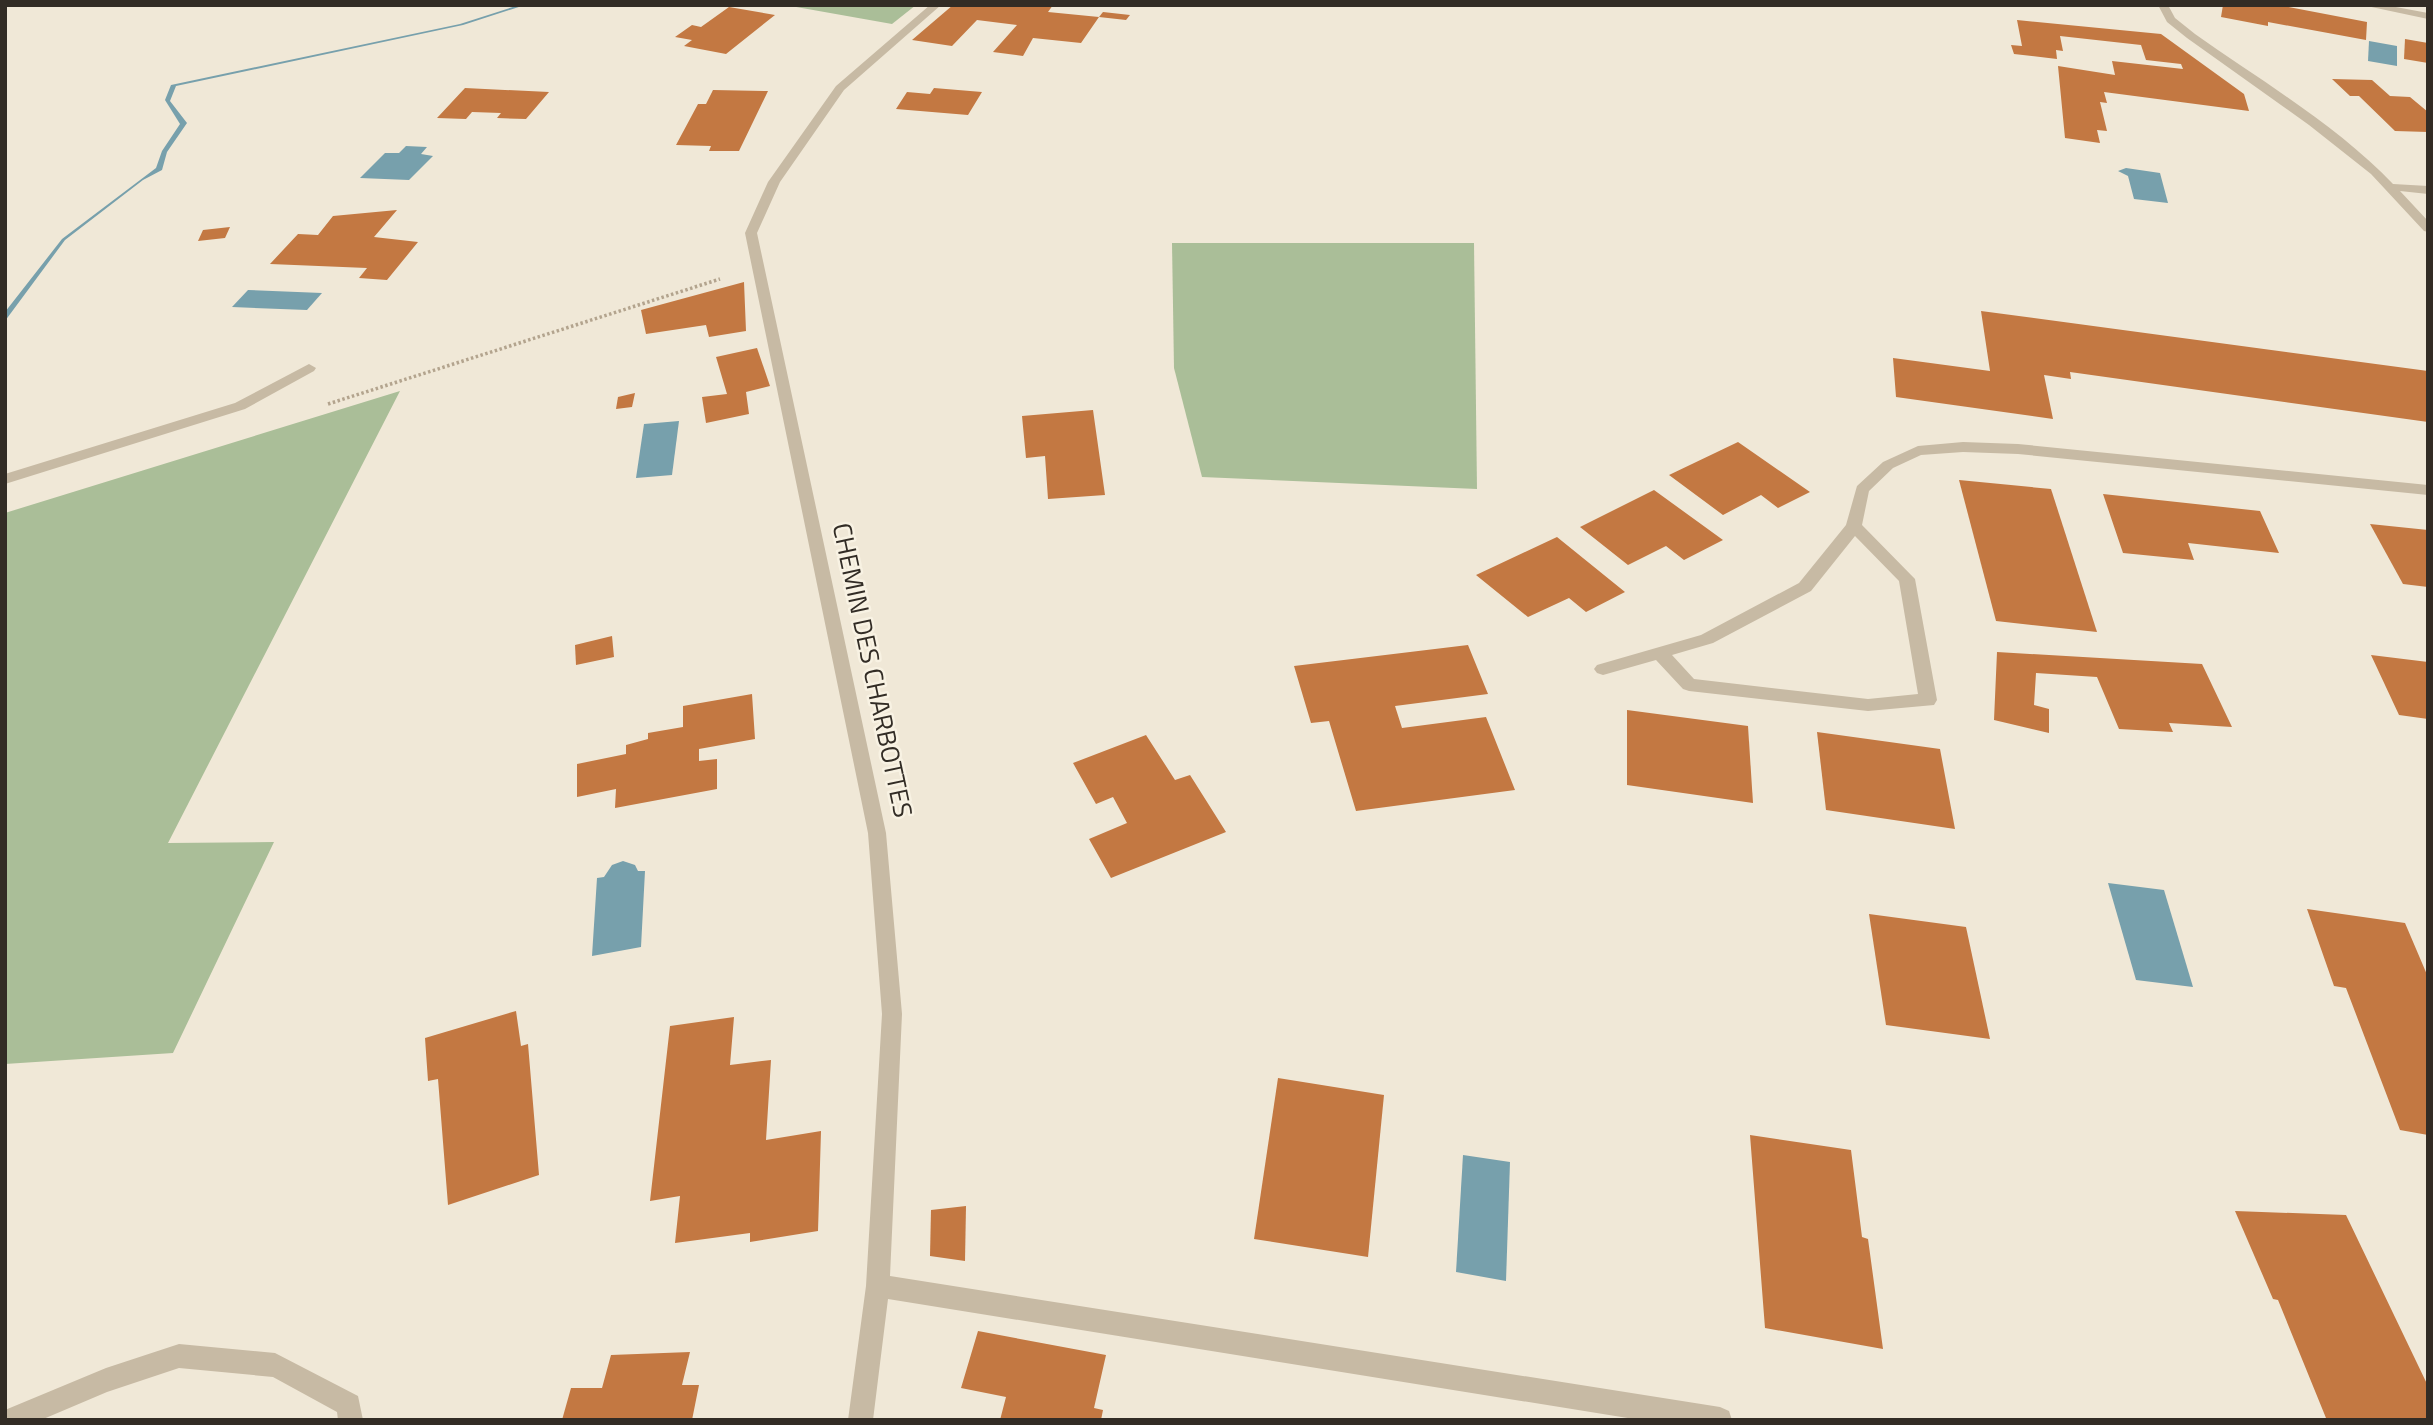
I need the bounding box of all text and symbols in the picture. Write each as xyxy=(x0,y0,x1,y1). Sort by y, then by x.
street label: CHEMIN DES CHARBOTTES xyxy=(823,519,923,821)

